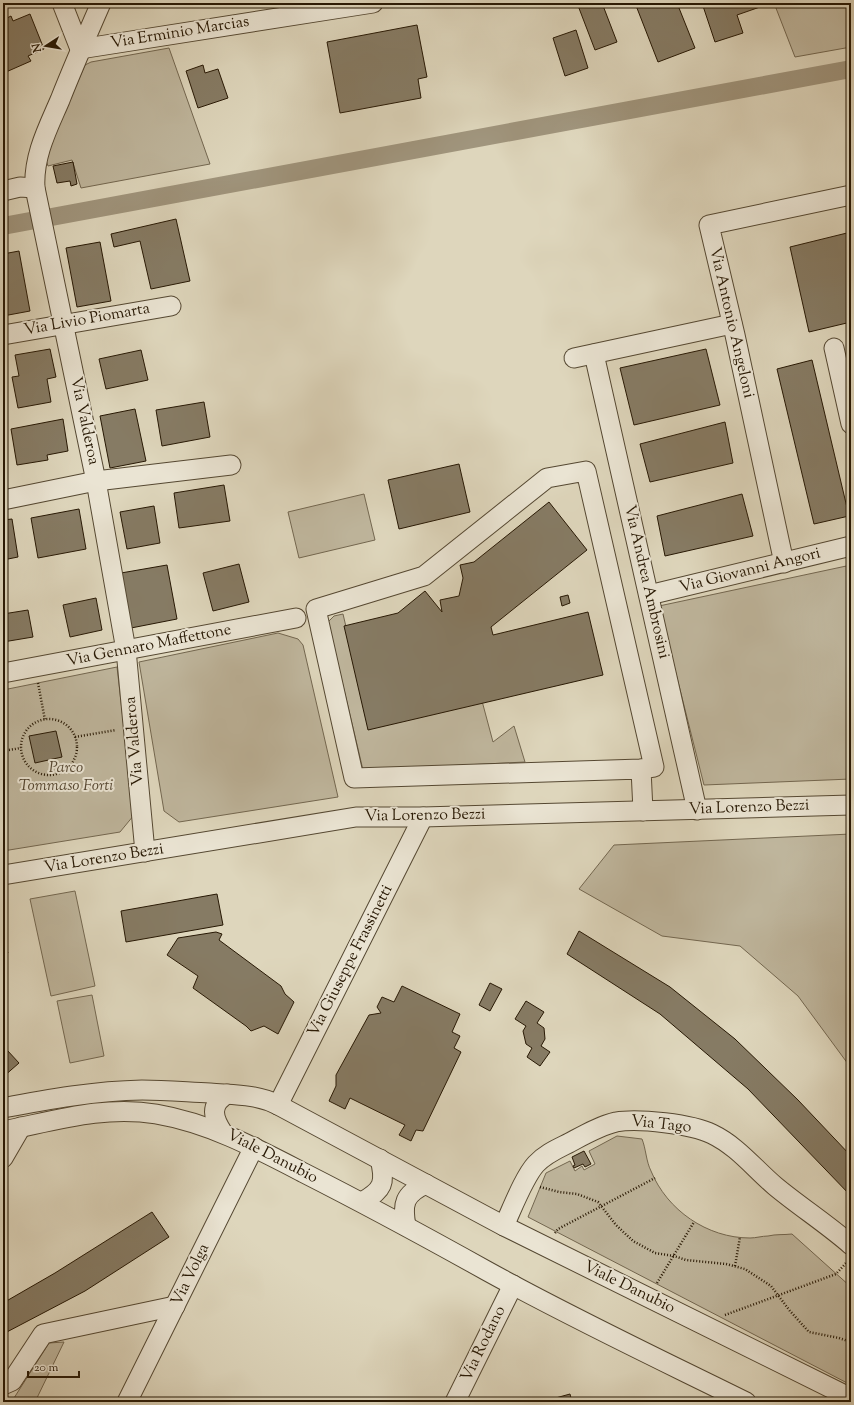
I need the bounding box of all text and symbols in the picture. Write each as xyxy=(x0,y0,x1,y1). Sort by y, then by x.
street label: Via Erminio Marcias xyxy=(109,11,251,55)
north arrow xyxy=(26,26,66,66)
text: N xyxy=(28,42,46,55)
street label: Via Antonio Angeloni xyxy=(702,245,760,401)
street label: Via Livio Piomarta xyxy=(22,297,152,342)
street label: Via Valderoa xyxy=(63,375,105,468)
street label: Via Andrea Ambrosini xyxy=(617,503,675,662)
street label: Via Giovanni Angori xyxy=(677,542,824,600)
street label: Via Gennaro Maffettone xyxy=(65,619,233,673)
street label: Via Valderoa xyxy=(120,695,150,787)
park label: Parco Tommaso Forti xyxy=(19,757,113,798)
street label: Via Lorenzo Bezzi xyxy=(688,794,810,822)
street label: Via Lorenzo Bezzi xyxy=(364,803,486,829)
street label: Via Lorenzo Bezzi xyxy=(42,838,166,880)
street label: Via Giuseppe Frassinetti xyxy=(303,881,399,1041)
street label: Via Tago xyxy=(630,1110,693,1140)
street label: Viale Danubio xyxy=(222,1124,322,1190)
street label: Via Volga xyxy=(166,1239,216,1310)
street label: Viale Danubio xyxy=(579,1256,679,1320)
street label: Via Rodano xyxy=(456,1302,512,1386)
scale bar xyxy=(28,1353,79,1379)
text: 20 m xyxy=(34,1359,59,1377)

